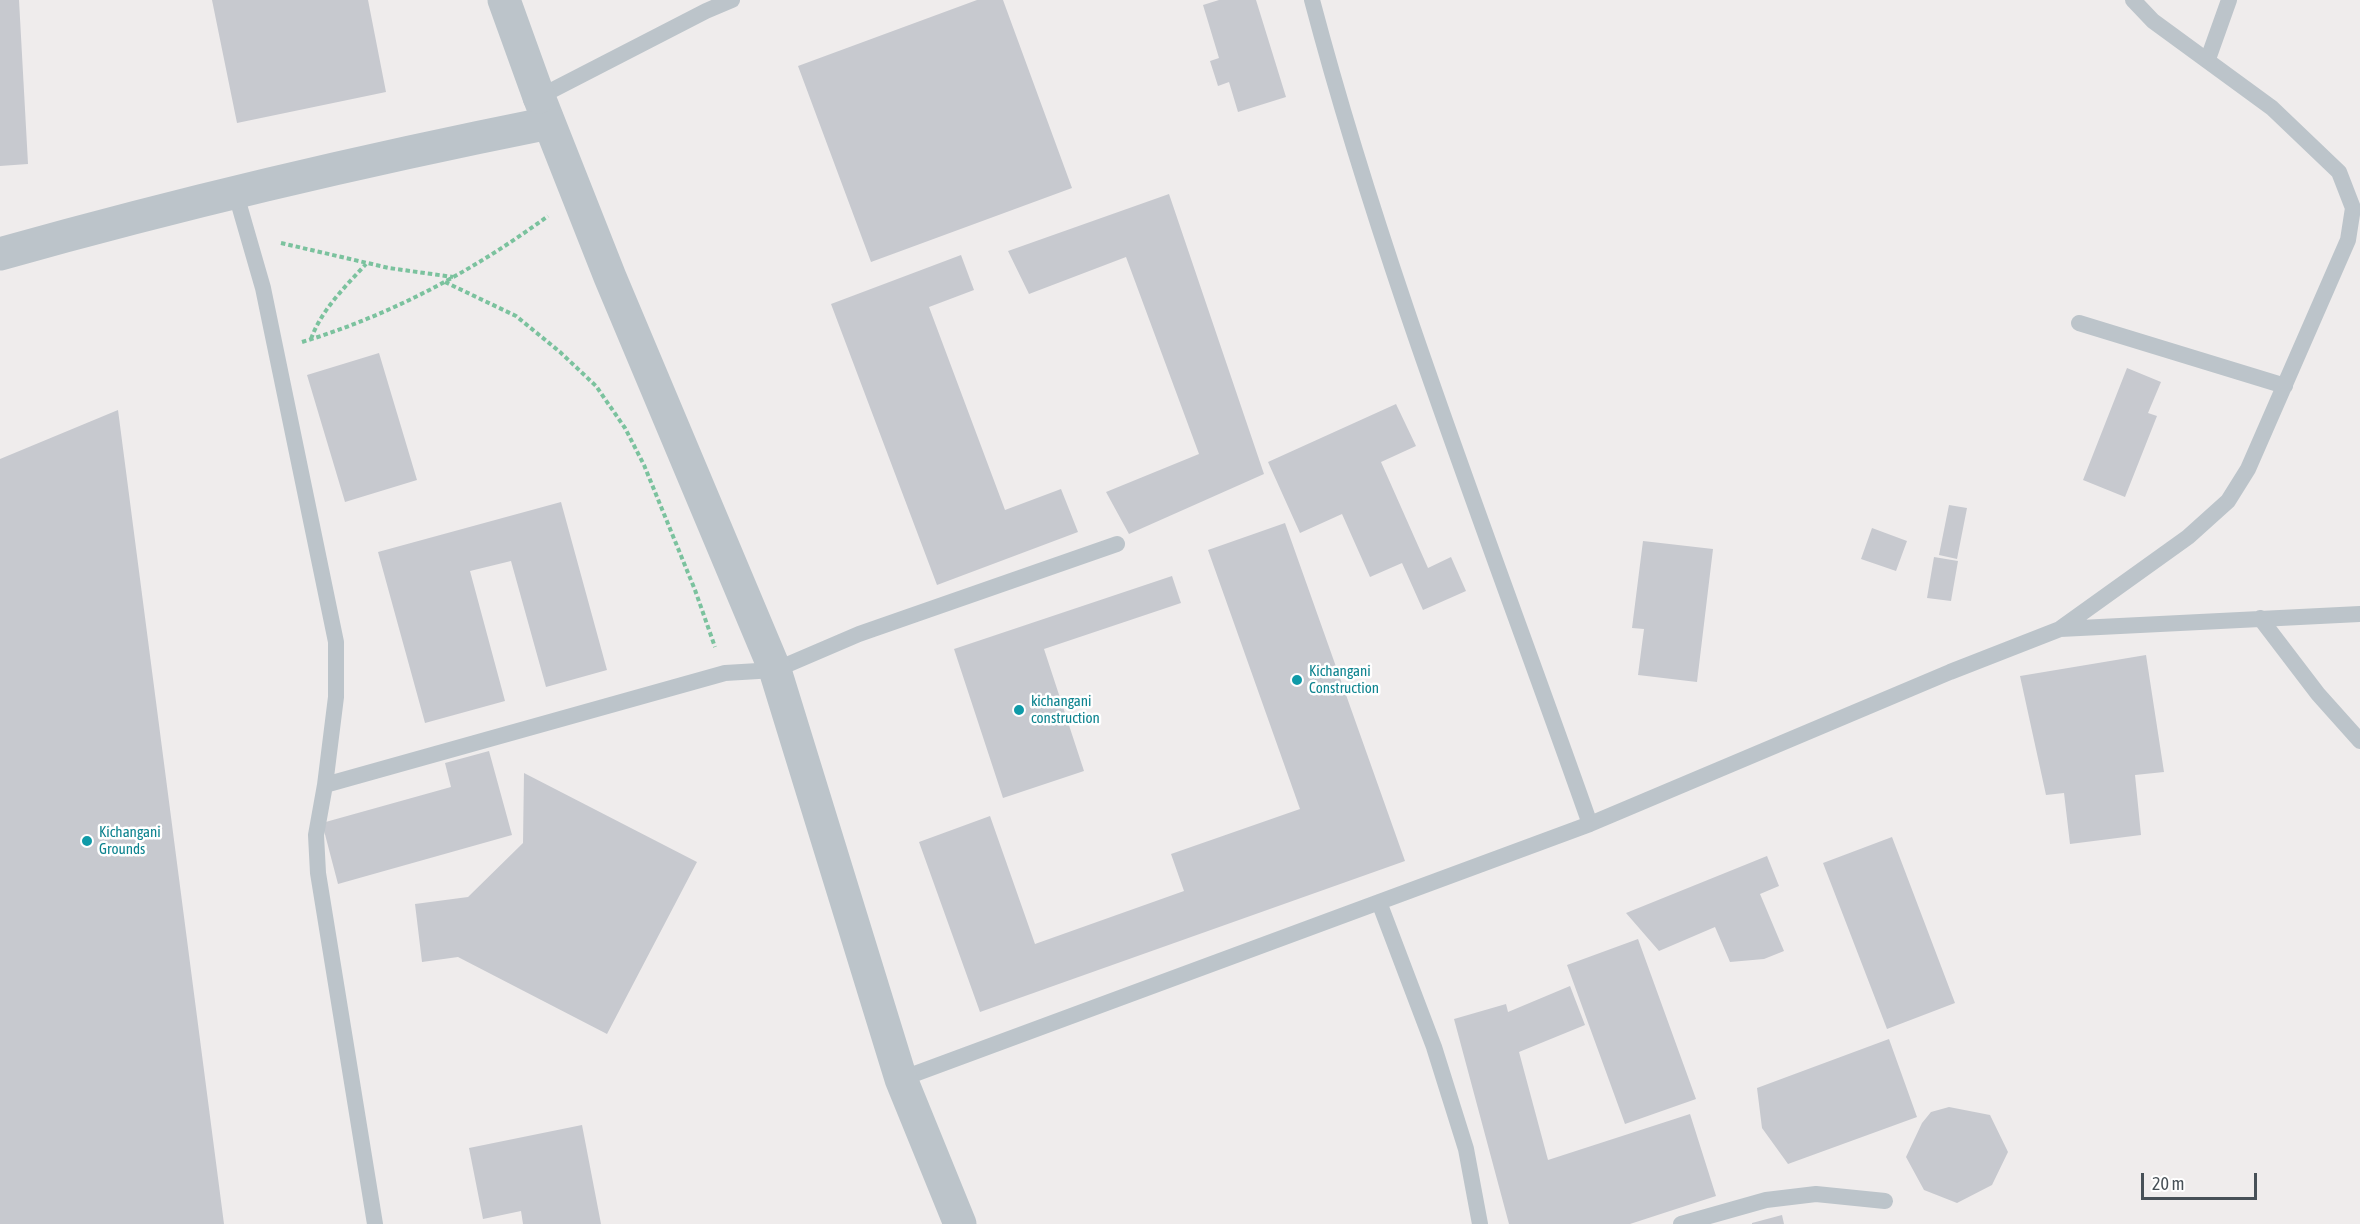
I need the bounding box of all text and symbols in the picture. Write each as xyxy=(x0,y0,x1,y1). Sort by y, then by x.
place label: Kichangani Construction xyxy=(1309,662,1379,697)
marker: Kichangani Construction xyxy=(1290,673,1304,687)
place label: kichangani construction xyxy=(1031,692,1100,727)
marker: kichangani construction xyxy=(1012,703,1026,717)
place label: Kichangani Grounds xyxy=(99,823,161,858)
marker: Kichangani Grounds xyxy=(80,834,94,848)
scale bar xyxy=(2144,1161,2260,1199)
text: 20 m xyxy=(2152,1173,2184,1194)

